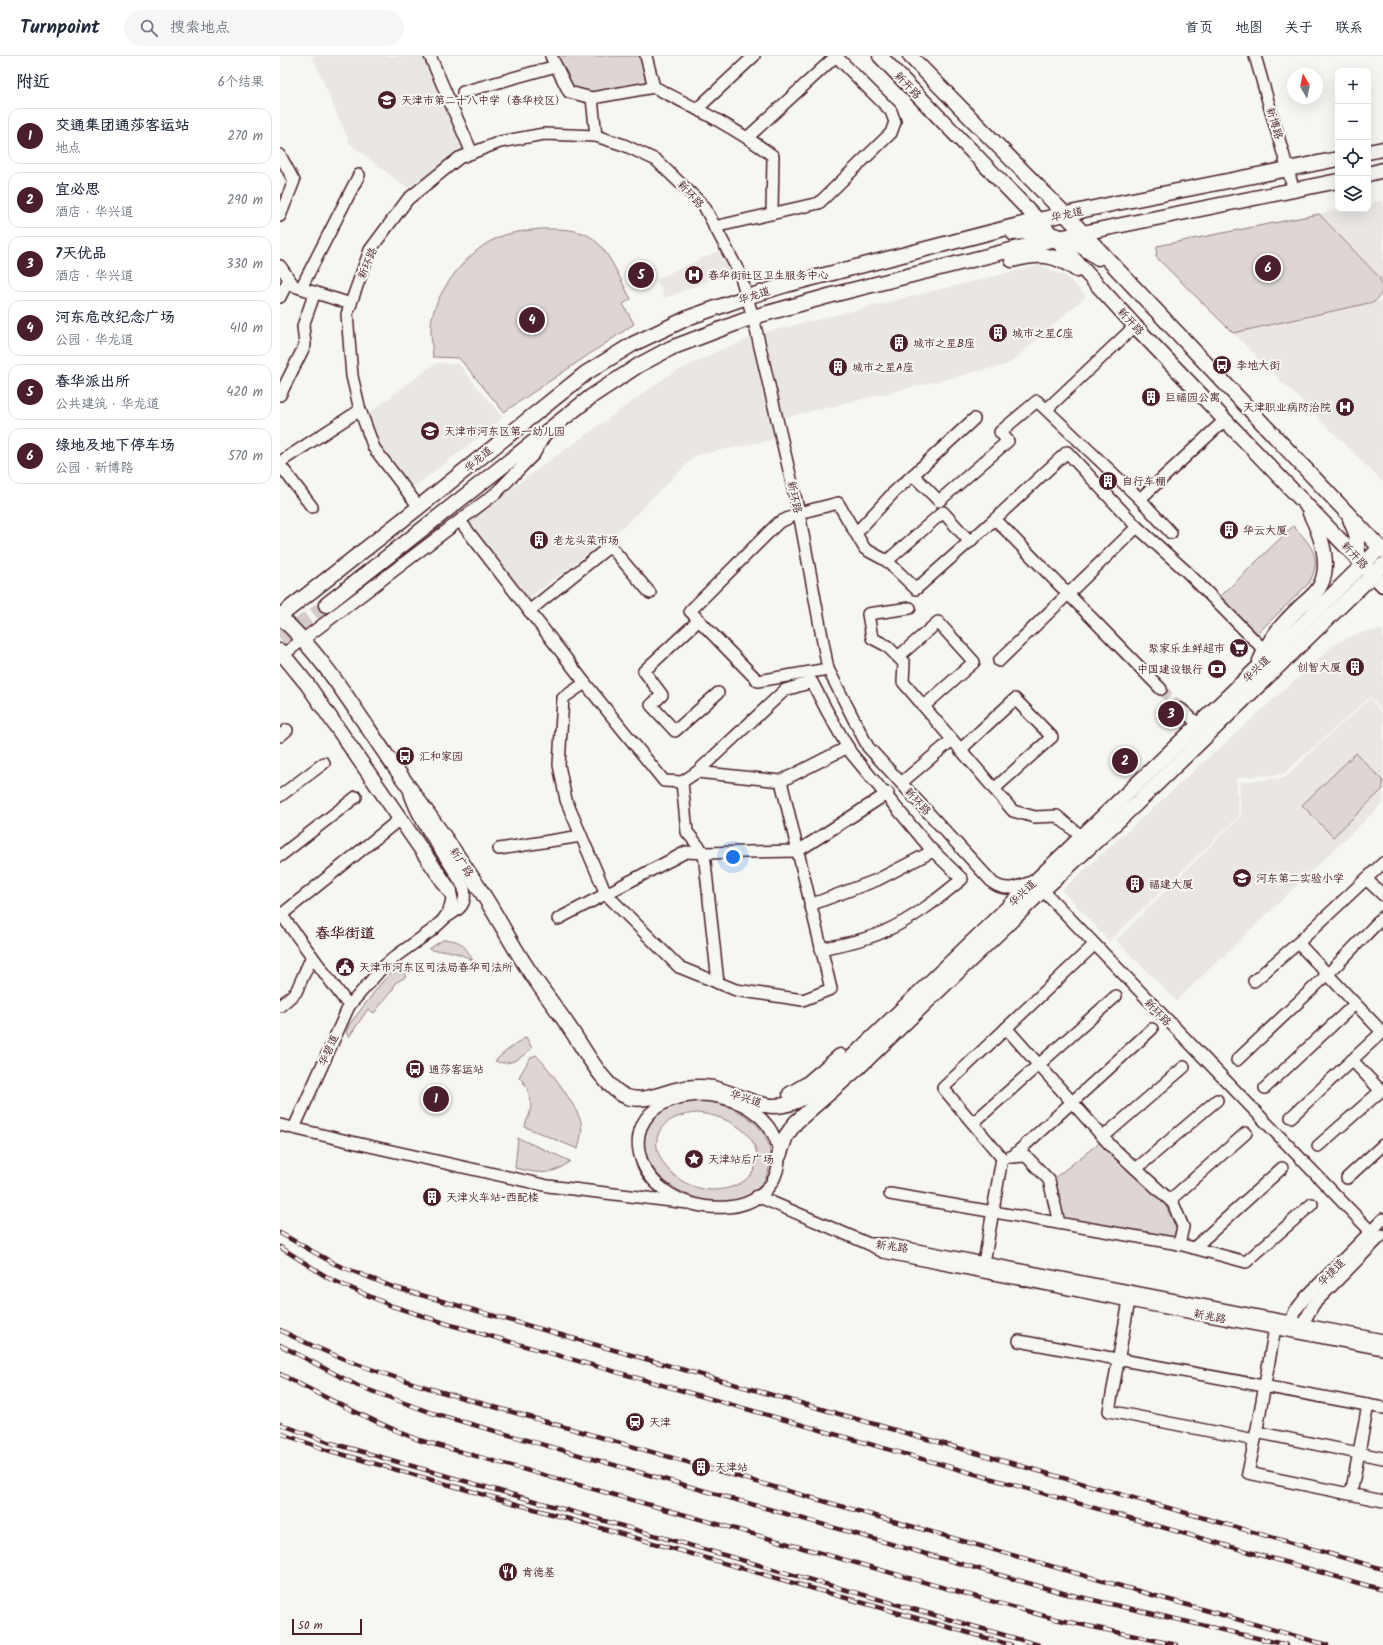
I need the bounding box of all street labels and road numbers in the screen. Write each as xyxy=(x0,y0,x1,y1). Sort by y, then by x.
street label: 新开路 xyxy=(889,68,925,104)
street label: 新博路 xyxy=(1261,105,1287,142)
street label: 新环路 xyxy=(672,176,708,213)
street label: 华龙道 xyxy=(1049,202,1085,227)
street label: 新环路 xyxy=(353,245,383,282)
street label: 华龙道 xyxy=(736,283,773,309)
street label: 新开路 xyxy=(1112,303,1148,340)
street label: 华龙道 xyxy=(460,442,497,477)
street label: 新环路 xyxy=(782,479,807,515)
street label: 新开路 xyxy=(1336,537,1372,574)
street label: 华兴道 xyxy=(1239,652,1275,688)
street label: 新环路 xyxy=(899,783,935,820)
street label: 新广路 xyxy=(444,844,478,881)
street label: 华兴道 xyxy=(1005,876,1041,912)
street label: 新环路 xyxy=(1139,995,1175,1031)
street label: 华碧道 xyxy=(314,1032,344,1069)
street label: 华兴道 xyxy=(727,1085,764,1113)
street label: 新兆路 xyxy=(874,1236,909,1258)
street label: 华捷道 xyxy=(1314,1255,1350,1291)
street label: 新兆路 xyxy=(1192,1305,1228,1329)

